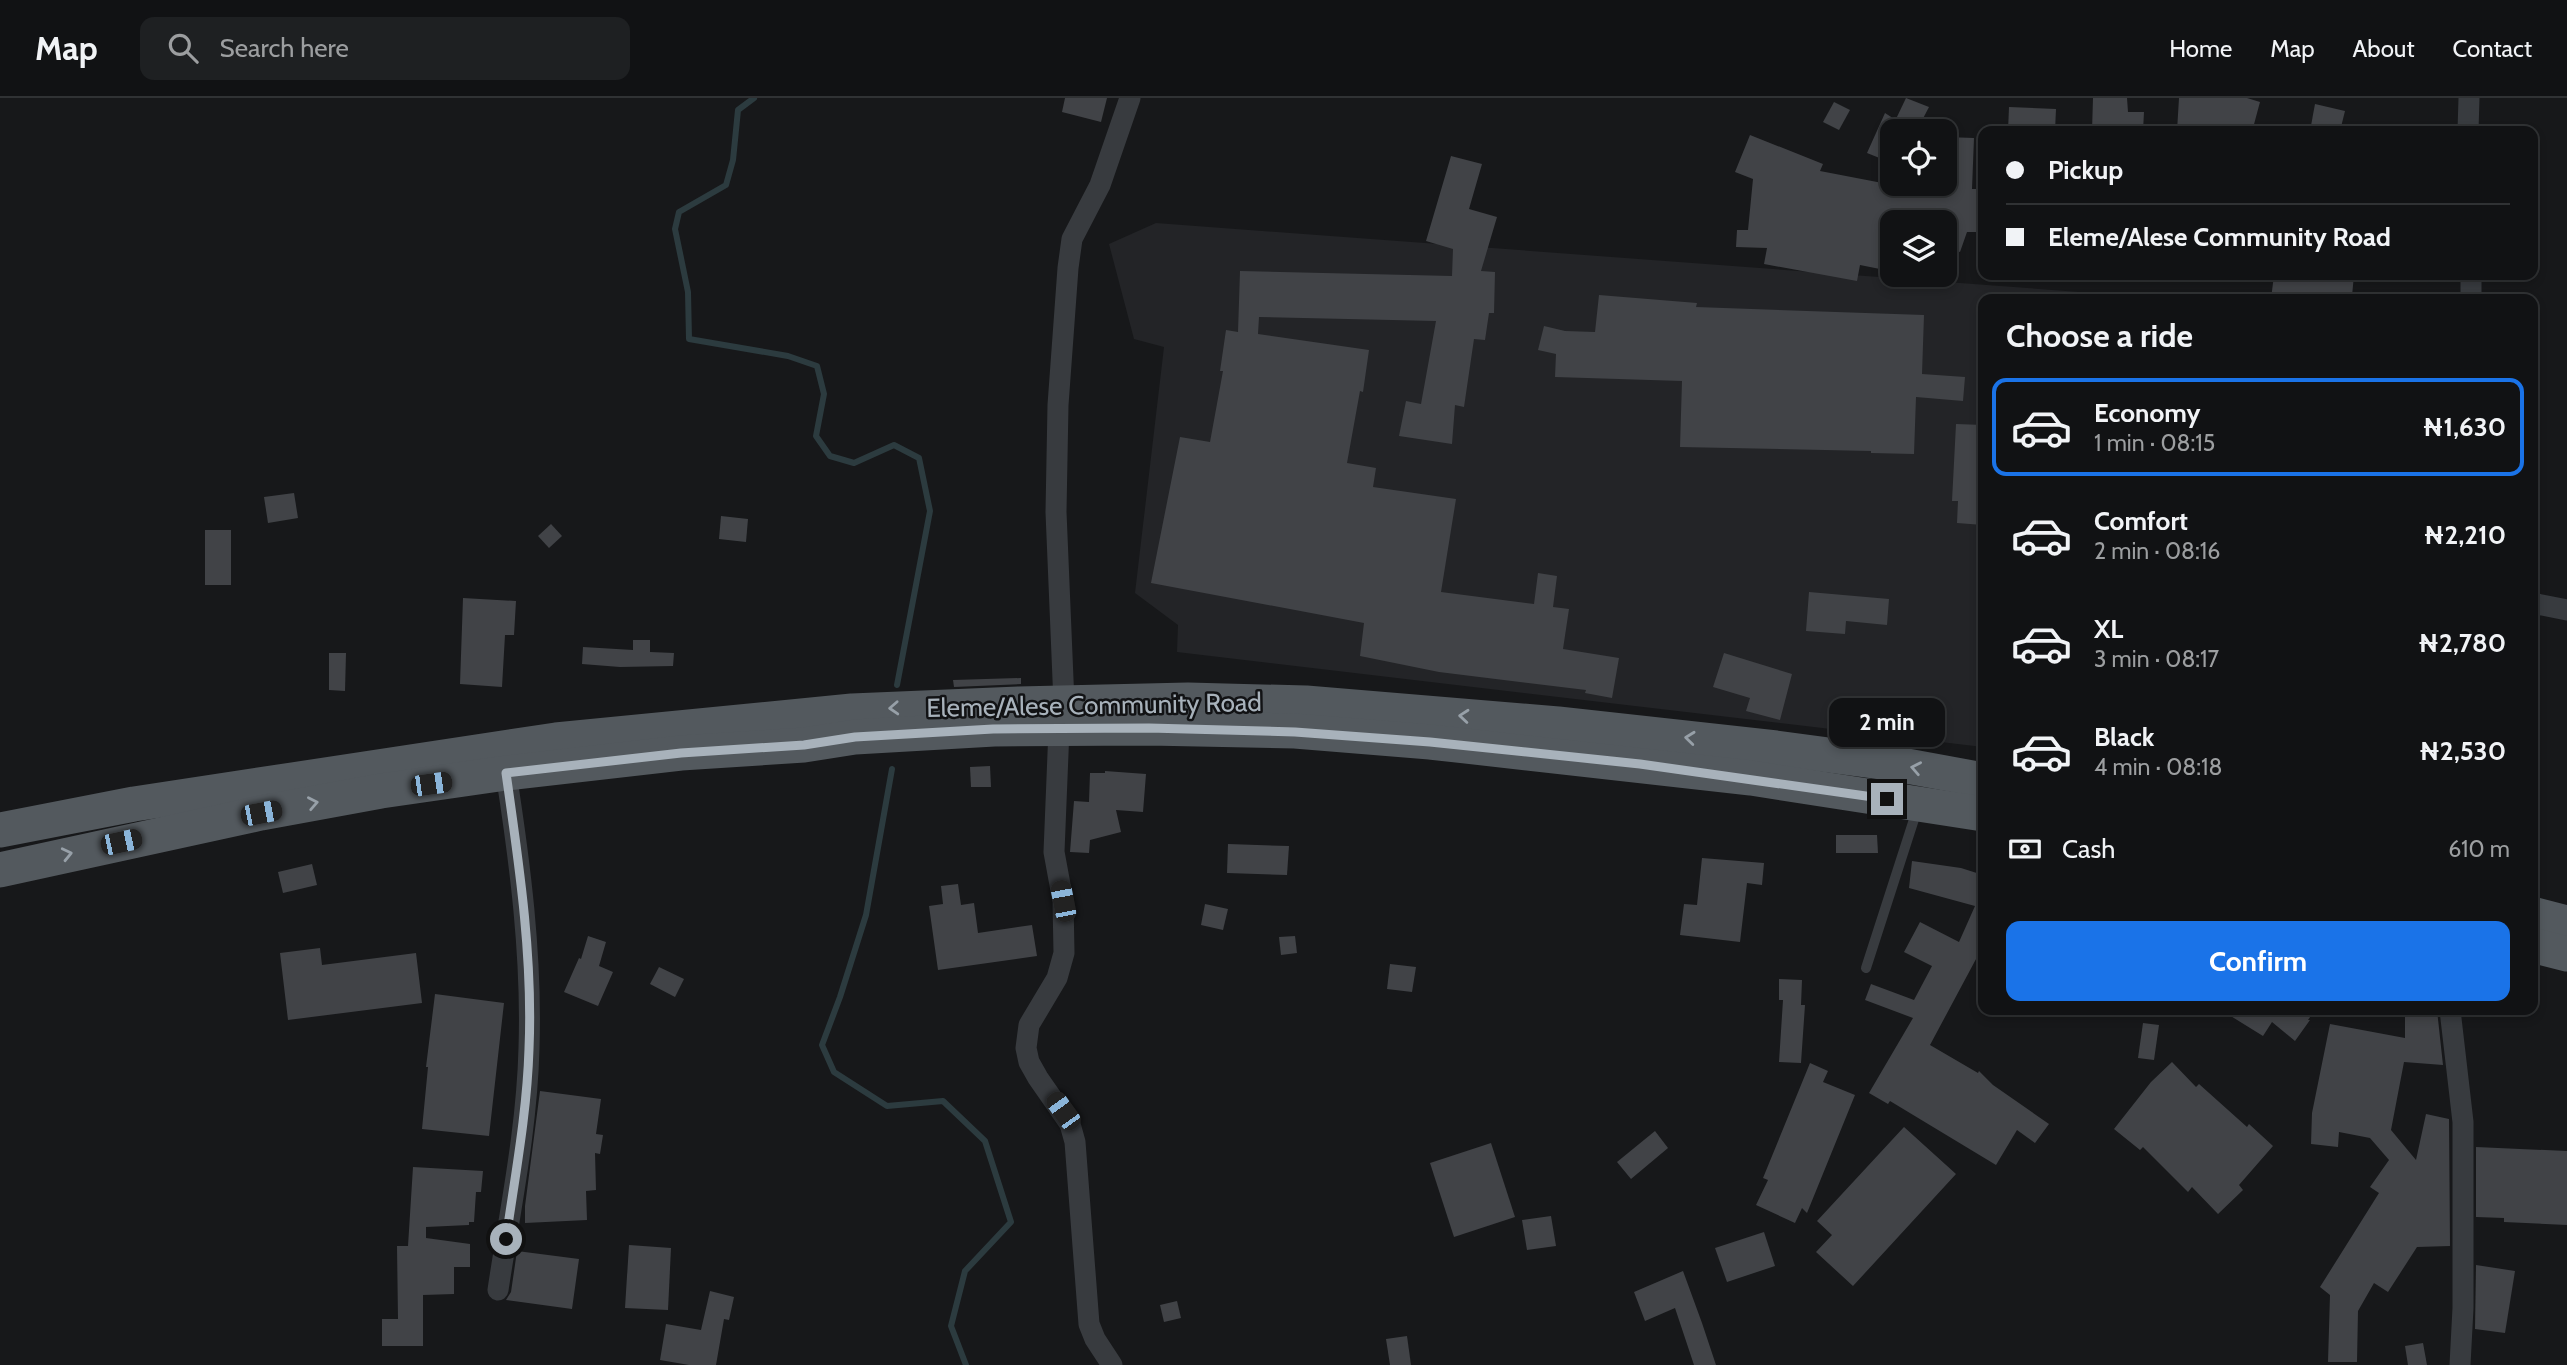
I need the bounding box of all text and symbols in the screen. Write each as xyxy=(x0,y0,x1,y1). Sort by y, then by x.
search box xyxy=(140,17,630,80)
text: Map xyxy=(35,28,98,68)
icon: search xyxy=(164,29,202,67)
text: Search here xyxy=(220,32,349,64)
text: Home xyxy=(2169,34,2232,63)
text: Map xyxy=(2270,34,2315,63)
text: About xyxy=(2353,34,2415,63)
text: Contact xyxy=(2453,34,2532,63)
map controls xyxy=(1880,119,1957,287)
button: locate xyxy=(1880,119,1957,196)
text: Pickup xyxy=(2048,154,2123,186)
button: layers xyxy=(1880,210,1957,287)
text: Eleme/Alese Community Road xyxy=(2048,221,2391,253)
text: Choose a ride xyxy=(2006,316,2193,355)
icon: car xyxy=(2010,396,2073,459)
text: Economy xyxy=(2094,397,2200,429)
text: ₦1,630 xyxy=(2422,411,2506,443)
text: 1 min · 08:15 xyxy=(2094,429,2215,457)
icon: car xyxy=(2010,504,2073,567)
text: Comfort xyxy=(2094,505,2188,537)
text: ₦2,210 xyxy=(2424,519,2506,551)
text: 2 min · 08:16 xyxy=(2094,537,2220,565)
icon: car xyxy=(2010,612,2073,675)
text: XL xyxy=(2094,613,2123,645)
text: ₦2,780 xyxy=(2418,627,2506,659)
text: 3 min · 08:17 xyxy=(2094,645,2219,673)
street label: Eleme/Alese Community Road xyxy=(926,686,1262,724)
callout: 2 min xyxy=(1829,698,1945,746)
one-way arrow xyxy=(888,701,899,716)
text: 2 min xyxy=(1859,708,1915,736)
one-way arrow xyxy=(1458,709,1469,724)
icon: car xyxy=(2010,720,2073,783)
text: Black xyxy=(2094,721,2154,753)
one-way arrow xyxy=(1684,731,1696,746)
text: ₦2,530 xyxy=(2419,735,2506,767)
text: 4 min · 08:18 xyxy=(2094,753,2222,781)
one-way arrow xyxy=(1910,761,1922,776)
car xyxy=(409,771,454,797)
route end xyxy=(1871,783,1903,815)
one-way arrow xyxy=(307,797,319,812)
car xyxy=(239,799,284,827)
car xyxy=(99,827,144,857)
icon: cash xyxy=(2006,830,2044,868)
text: Cash xyxy=(2062,833,2115,865)
text: 610 m xyxy=(2448,835,2510,863)
one-way arrow xyxy=(60,848,72,863)
car xyxy=(1049,878,1078,924)
button: Confirm xyxy=(2006,921,2510,1001)
car xyxy=(1043,1088,1084,1134)
route start xyxy=(490,1223,522,1255)

